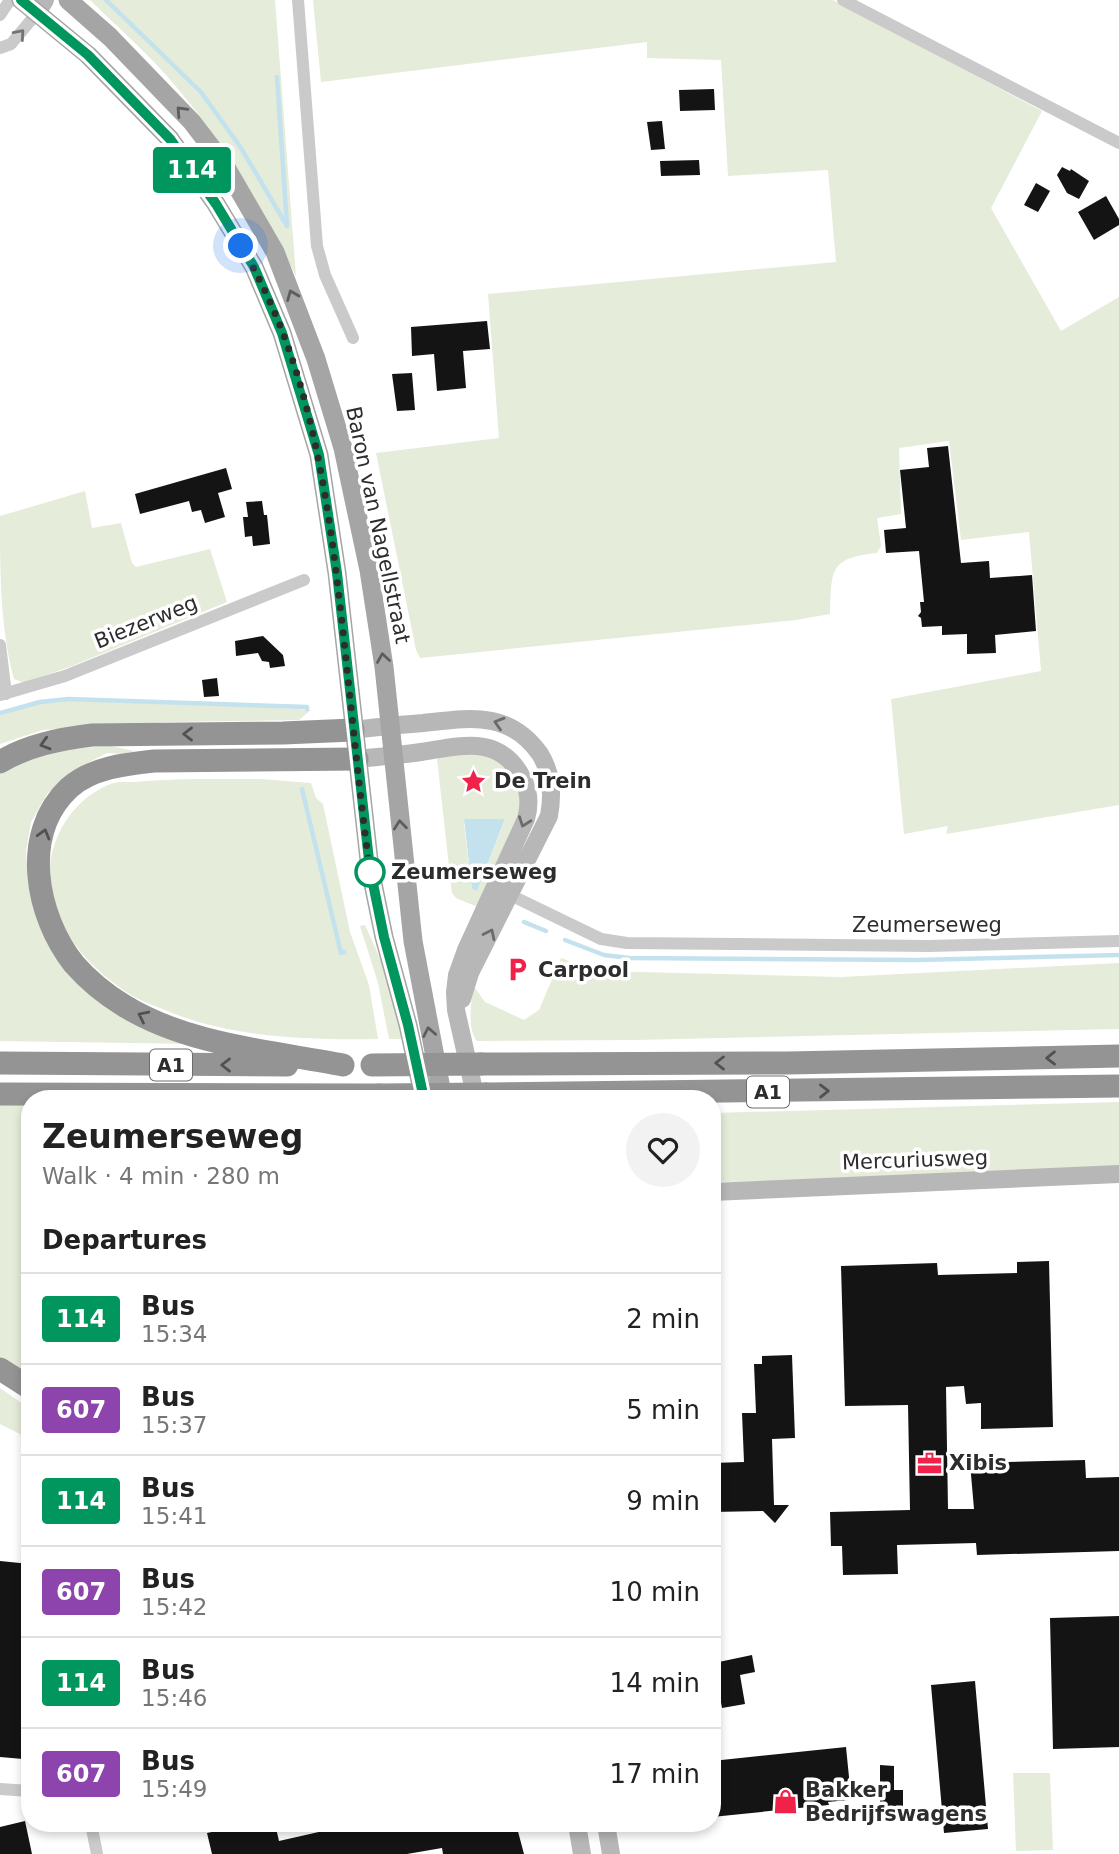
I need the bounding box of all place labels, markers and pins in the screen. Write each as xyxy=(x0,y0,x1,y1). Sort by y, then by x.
place icon: De Trein xyxy=(460,767,488,795)
place label: De Trein xyxy=(494,769,592,793)
marker: Zeumerseweg xyxy=(355,857,385,887)
place label: Zeumerseweg xyxy=(391,860,557,884)
parking icon: Carpool xyxy=(504,956,532,984)
place label: Carpool xyxy=(538,958,629,982)
office icon: Xibis xyxy=(915,1449,943,1477)
place label: Xibis xyxy=(949,1451,1007,1475)
place label: Bakker Bedrijfswagens xyxy=(805,1778,987,1826)
shop icon: Bakker Bedrijfswagens xyxy=(771,1788,799,1816)

